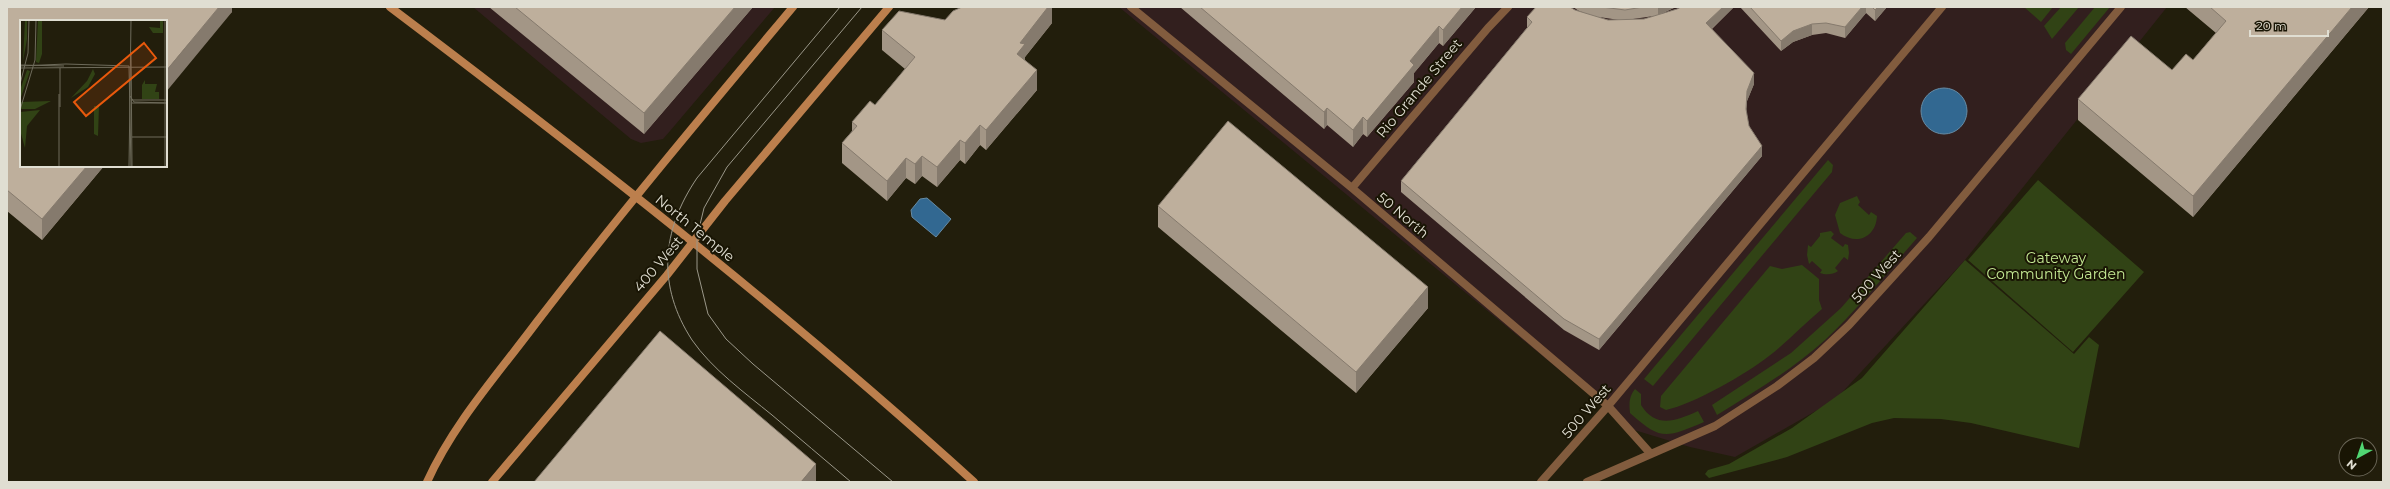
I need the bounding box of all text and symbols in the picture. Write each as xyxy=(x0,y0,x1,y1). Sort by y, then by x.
scale bar xyxy=(2250,12,2328,38)
text: 20 m xyxy=(2256,18,2287,33)
inset map xyxy=(20,20,167,167)
street label: Rio Grande Street xyxy=(1372,35,1466,141)
street label: 50 North xyxy=(1373,188,1433,242)
street label: North Temple xyxy=(652,190,738,266)
street label: 400 West xyxy=(630,232,687,296)
street label: 500 West xyxy=(1847,245,1905,307)
park label: Gateway Community Garden xyxy=(1987,249,2125,283)
street label: 500 West xyxy=(1558,380,1615,442)
north arrow xyxy=(2338,437,2378,477)
text: N xyxy=(2344,456,2359,473)

